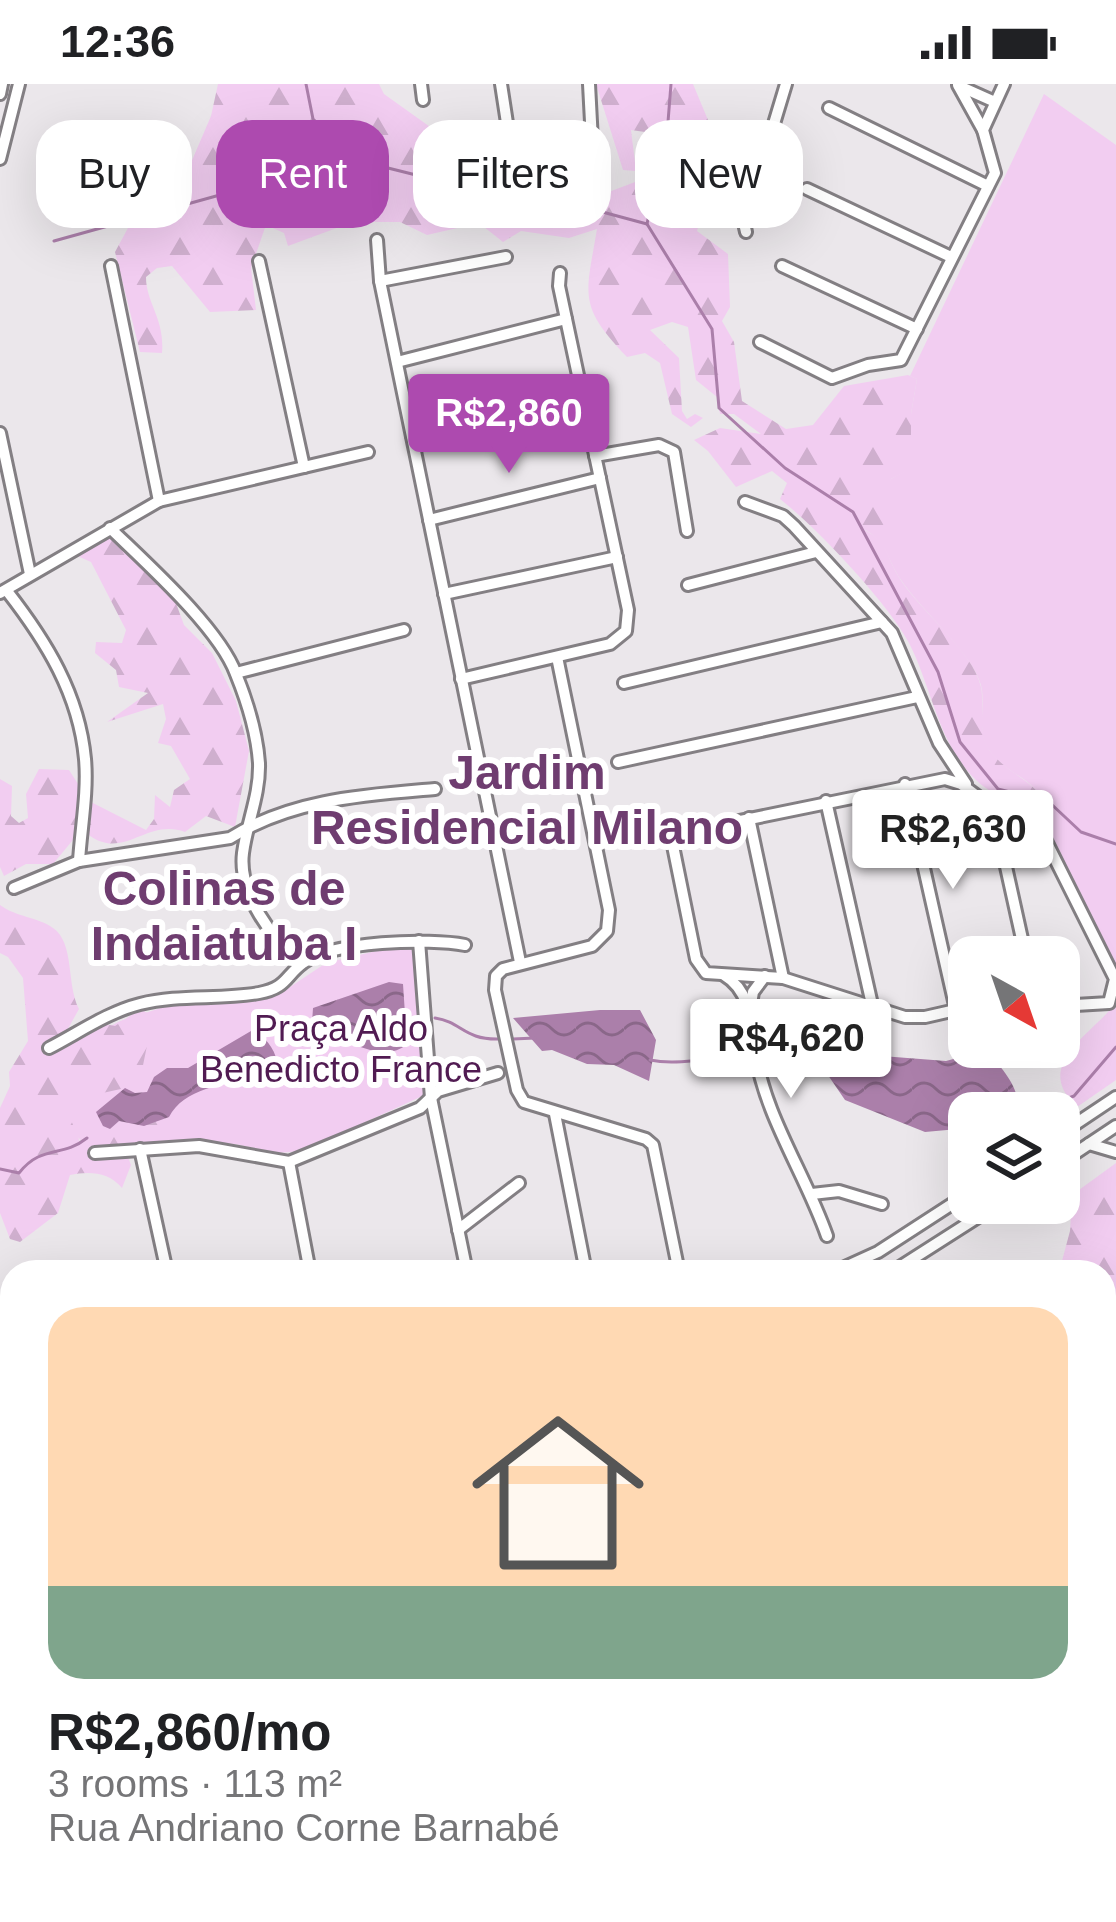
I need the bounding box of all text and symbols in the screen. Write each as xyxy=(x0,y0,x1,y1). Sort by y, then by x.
text: 12:36 xyxy=(60,16,175,67)
chip: Buy xyxy=(36,120,192,228)
chip: Rent xyxy=(216,120,389,228)
chip: Filters xyxy=(413,120,611,228)
chip: New xyxy=(635,120,803,228)
pin: R$2,860 xyxy=(398,374,620,476)
text: R$2,860 xyxy=(435,391,583,434)
district label: Jardim Residencial Milano xyxy=(311,746,743,854)
pin: R$2,630 xyxy=(842,790,1064,892)
text: R$2,630 xyxy=(879,807,1027,850)
district label: Colinas de Indaiatuba I xyxy=(91,862,357,970)
north arrow xyxy=(948,936,1080,1068)
map controls xyxy=(948,936,1080,1224)
pin: R$4,620 xyxy=(680,999,902,1101)
park label: Praça Aldo Benedicto France xyxy=(200,1008,482,1090)
text: R$4,620 xyxy=(717,1016,865,1059)
button: layers xyxy=(948,1092,1080,1224)
icon: home xyxy=(450,1385,666,1601)
text: R$2,860/mo xyxy=(48,1704,332,1761)
text: 3 rooms · 113 m² xyxy=(48,1762,342,1805)
text: Rua Andriano Corne Barnabé xyxy=(48,1806,560,1849)

